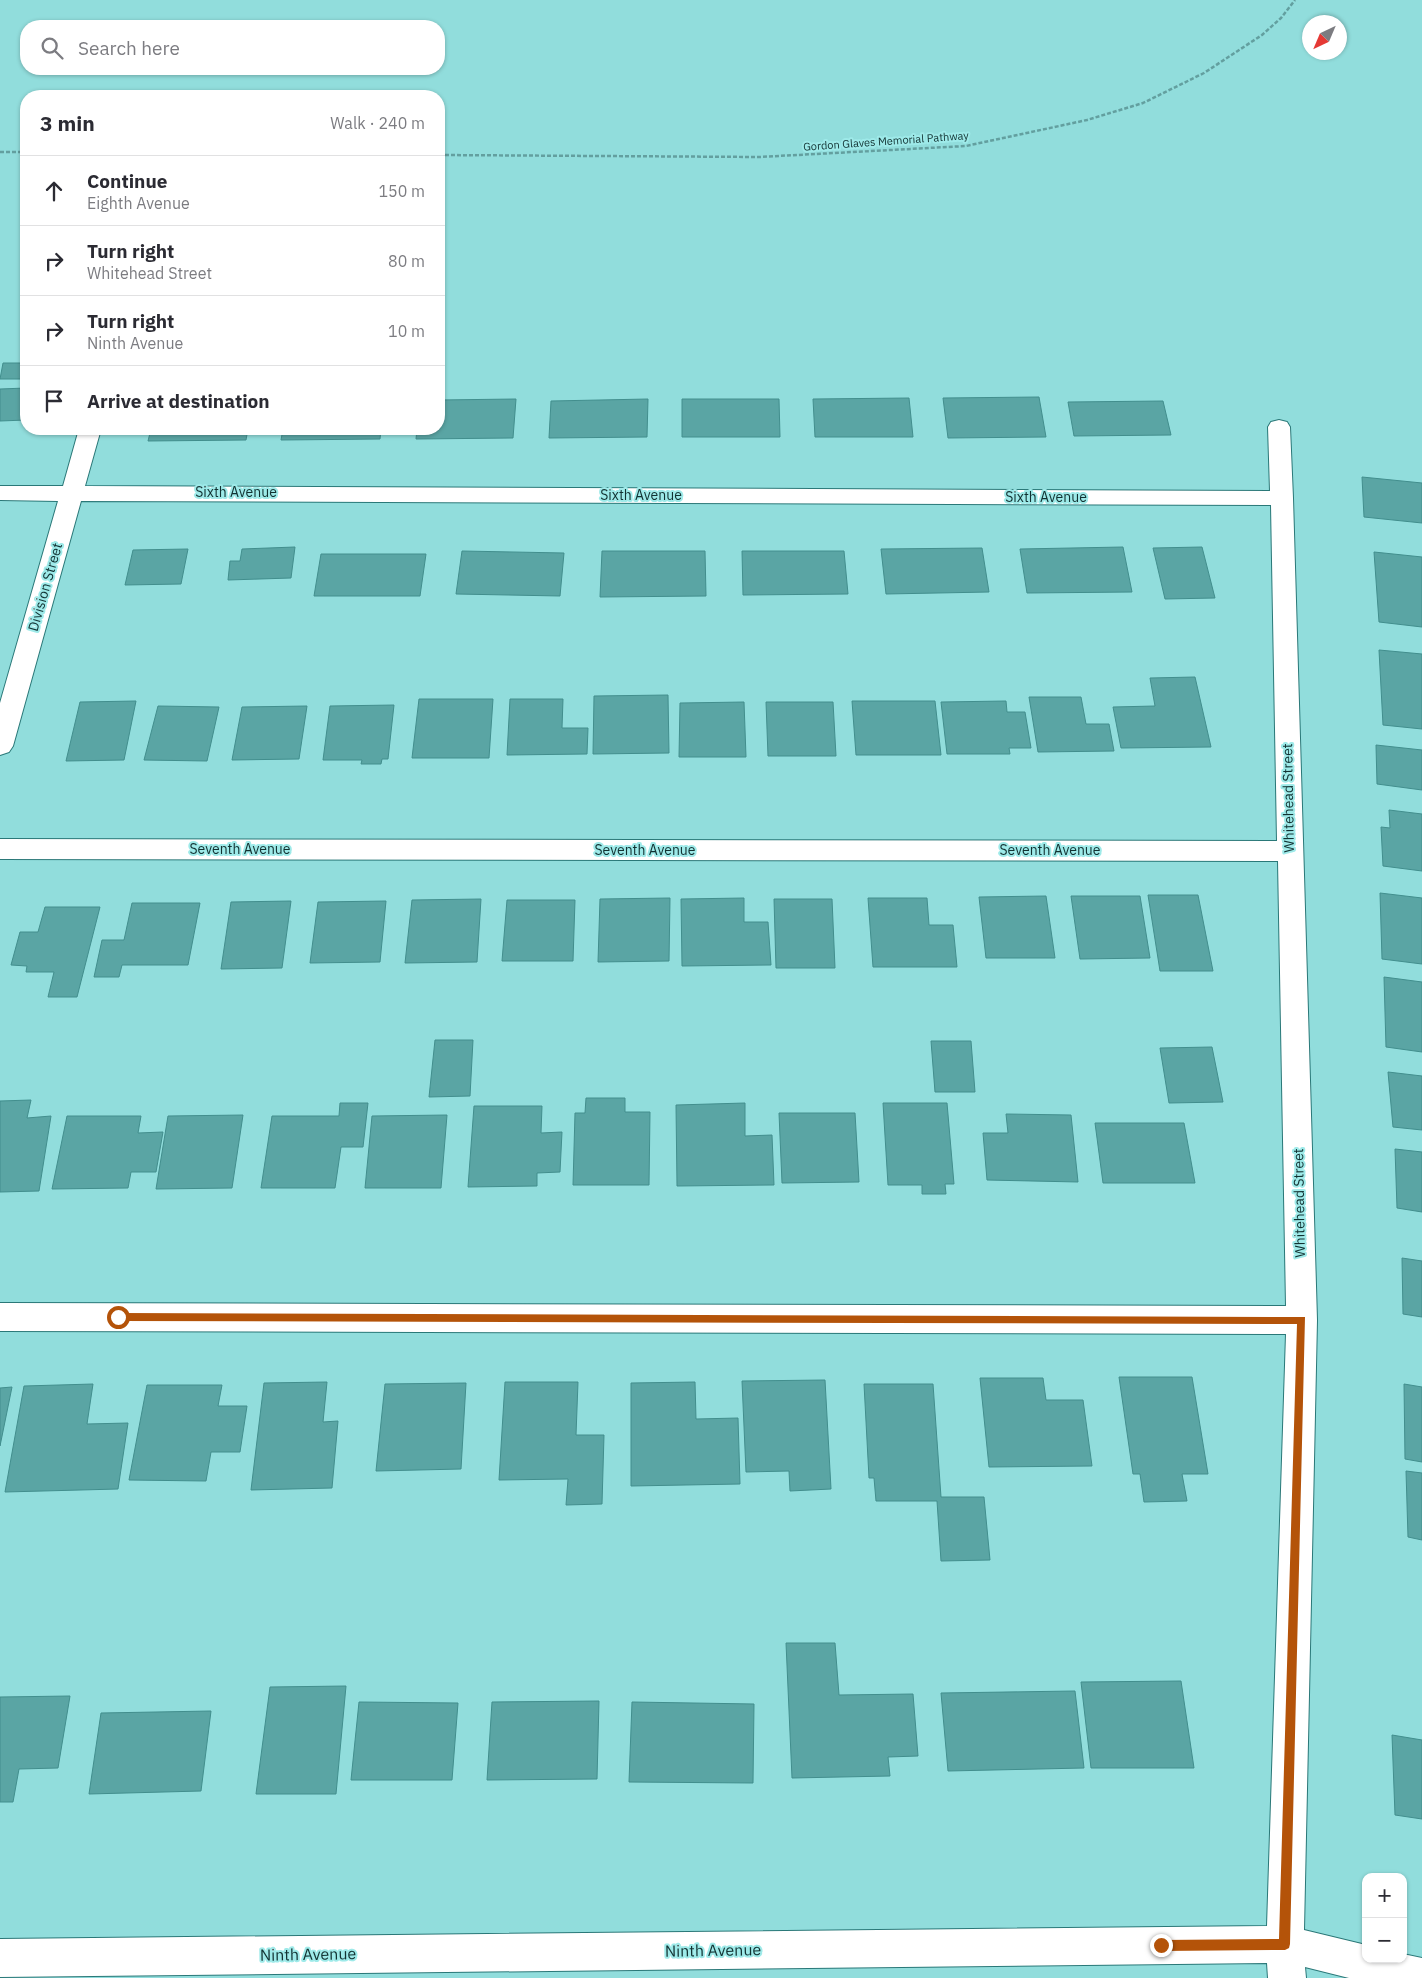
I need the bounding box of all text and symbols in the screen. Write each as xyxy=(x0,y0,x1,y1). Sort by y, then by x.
north arrow xyxy=(1302,15,1347,60)
search box xyxy=(20,20,445,75)
icon: search xyxy=(38,34,66,62)
text: Search here xyxy=(78,36,180,60)
text: 3 min xyxy=(40,109,95,137)
text: Walk · 240 m xyxy=(330,113,425,133)
street label: Gordon Glaves Memorial Pathway xyxy=(803,128,970,154)
text: Continue xyxy=(87,169,167,193)
icon: ahead xyxy=(40,177,68,205)
text: 150 m xyxy=(378,181,425,201)
text: Eighth Avenue xyxy=(87,193,190,213)
text: Turn right xyxy=(87,239,174,263)
icon: right xyxy=(40,247,68,275)
text: 80 m xyxy=(388,251,425,271)
text: Whitehead Street xyxy=(87,263,212,283)
text: Turn right xyxy=(87,309,174,333)
icon: right xyxy=(40,317,68,345)
text: 10 m xyxy=(388,321,425,341)
text: Ninth Avenue xyxy=(87,333,183,353)
icon: arrive xyxy=(40,387,68,415)
text: Arrive at destination xyxy=(87,389,270,413)
street label: Sixth Avenue xyxy=(195,483,277,501)
street label: Sixth Avenue xyxy=(600,486,682,504)
street label: Sixth Avenue xyxy=(1005,488,1087,506)
street label: Division Street xyxy=(24,541,66,633)
street label: Whitehead Street xyxy=(1278,743,1298,853)
street label: Seventh Avenue xyxy=(189,840,291,858)
street label: Seventh Avenue xyxy=(594,841,696,859)
street label: Seventh Avenue xyxy=(999,841,1101,859)
street label: Whitehead Street xyxy=(1289,1148,1309,1258)
route start xyxy=(107,1306,130,1329)
map controls xyxy=(1362,1873,1407,1963)
button: + xyxy=(1362,1873,1407,1918)
button: − xyxy=(1362,1918,1407,1963)
route end xyxy=(1150,1934,1173,1957)
street label: Ninth Avenue xyxy=(665,1939,762,1961)
street label: Ninth Avenue xyxy=(260,1943,357,1965)

